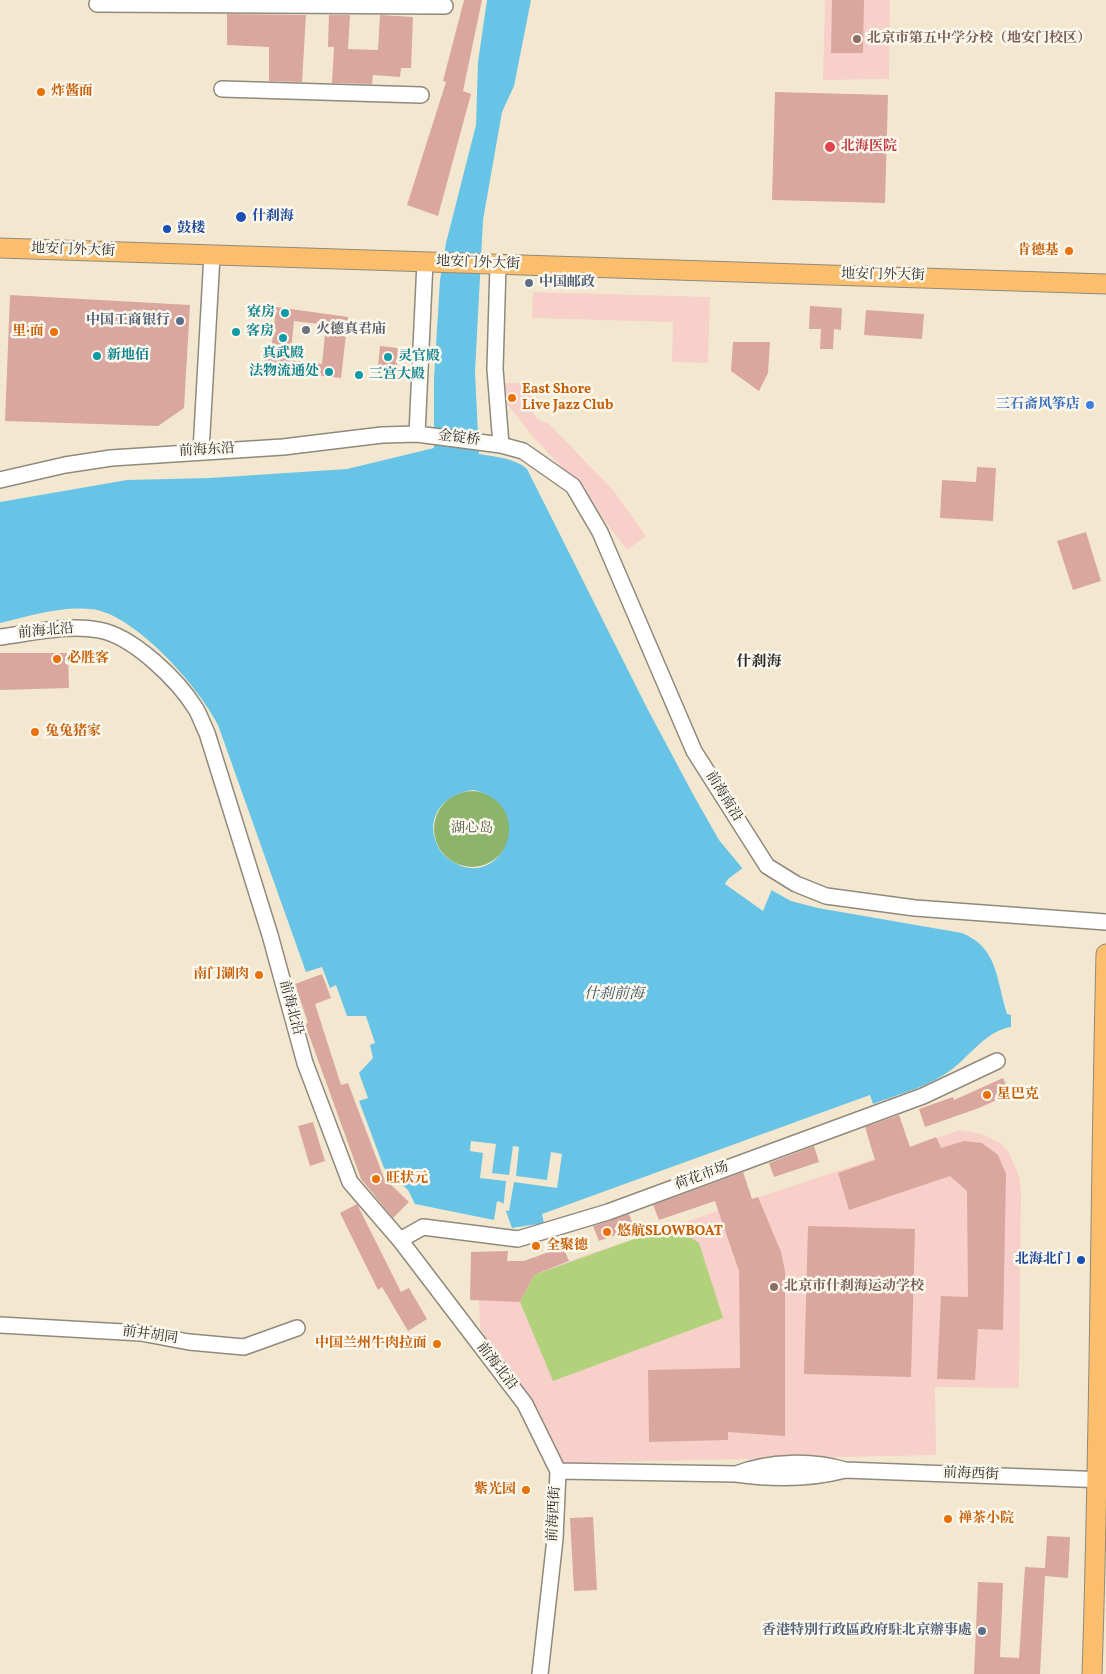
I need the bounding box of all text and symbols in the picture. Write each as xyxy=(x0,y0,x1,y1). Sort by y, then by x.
place label: 北京市第五中学分校（地安门校区） xyxy=(867,31,1091,47)
marker: 北京市第五中学分校（地安门校区） xyxy=(851,33,863,45)
place label: 炸酱面 xyxy=(51,84,93,100)
marker: 炸酱面 xyxy=(35,86,47,98)
place label: 北海医院 xyxy=(841,139,897,155)
marker: 北海医院 xyxy=(823,140,837,154)
place label: 什刹海 xyxy=(252,209,294,225)
marker: 什刹海 xyxy=(234,210,248,224)
place label: 鼓楼 xyxy=(177,221,205,237)
marker: 鼓楼 xyxy=(161,223,173,235)
street label: 地安门外大街 xyxy=(31,241,115,261)
place label: 肯德基 xyxy=(1017,243,1059,259)
marker: 肯德基 xyxy=(1063,245,1075,257)
street label: 地安门外大街 xyxy=(436,254,520,274)
street label: 地安门外大街 xyxy=(841,267,925,285)
place label: 中国邮政 xyxy=(539,275,595,291)
marker: 中国邮政 xyxy=(523,277,535,289)
place label: 寮房 xyxy=(247,305,275,321)
marker: 寮房 xyxy=(279,307,291,319)
place label: 中国工商银行 xyxy=(86,313,170,329)
marker: 中国工商银行 xyxy=(174,315,186,327)
place label: 火德真君庙 xyxy=(316,322,386,338)
place label: 里·面 xyxy=(12,324,44,340)
place label: 客房 xyxy=(246,324,274,340)
marker: 火德真君庙 xyxy=(300,324,312,336)
marker: 里·面 xyxy=(48,326,60,338)
marker: 客房 xyxy=(230,326,242,338)
marker: 真武殿 xyxy=(277,332,289,344)
place label: 真武殿 xyxy=(262,346,304,362)
place label: 新地佰 xyxy=(107,348,149,364)
place label: 灵官殿 xyxy=(398,349,440,365)
marker: 新地佰 xyxy=(91,350,103,362)
marker: 灵官殿 xyxy=(382,351,394,363)
place label: 法物流通处 xyxy=(249,364,319,380)
marker: 法物流通处 xyxy=(323,366,335,378)
place label: 三宫大殿 xyxy=(369,367,425,383)
marker: 三宫大殿 xyxy=(353,369,365,381)
place label: East Shore Live Jazz Club xyxy=(522,382,613,414)
marker: East Shore Live Jazz Club xyxy=(506,392,518,404)
place label: 三石斋风筝店 xyxy=(996,397,1080,413)
marker: 三石斋风筝店 xyxy=(1084,399,1096,411)
street label: 金锭桥 xyxy=(437,428,481,450)
street label: 前海东沿 xyxy=(179,441,235,461)
street label: 前海北沿 xyxy=(17,621,75,643)
place label: 必胜客 xyxy=(67,651,109,667)
marker: 必胜客 xyxy=(51,653,63,665)
district label: 什刹海 xyxy=(737,654,781,672)
place label: 兔兔猪家 xyxy=(45,724,101,740)
marker: 兔兔猪家 xyxy=(29,726,41,738)
street label: 前海南沿 xyxy=(701,769,745,825)
park label: 湖心岛 xyxy=(451,821,493,837)
place label: 南门涮肉 xyxy=(193,967,249,983)
marker: 南门涮肉 xyxy=(253,969,265,981)
street label: 前海北沿 xyxy=(275,979,305,1037)
water label: 什刹前海 xyxy=(584,986,644,1004)
place label: 星巴克 xyxy=(997,1087,1039,1103)
marker: 星巴克 xyxy=(981,1089,993,1101)
street label: 荷花市场 xyxy=(673,1160,731,1194)
place label: 旺状元 xyxy=(386,1171,428,1187)
marker: 旺状元 xyxy=(370,1173,382,1185)
place label: 悠航SLOWBOAT xyxy=(617,1224,723,1240)
marker: 悠航SLOWBOAT xyxy=(601,1226,613,1238)
place label: 全聚德 xyxy=(546,1238,588,1254)
marker: 全聚德 xyxy=(530,1240,542,1252)
place label: 北海北门 xyxy=(1015,1252,1071,1268)
marker: 北海北门 xyxy=(1075,1254,1087,1266)
place label: 北京市什刹海运动学校 xyxy=(784,1279,924,1295)
marker: 北京市什刹海运动学校 xyxy=(768,1281,780,1293)
street label: 前井胡同 xyxy=(121,1324,179,1348)
place label: 中国兰州牛肉拉面 xyxy=(315,1336,427,1352)
marker: 中国兰州牛肉拉面 xyxy=(431,1338,443,1350)
street label: 前海北沿 xyxy=(472,1340,520,1394)
street label: 前海西街 xyxy=(943,1466,999,1484)
place label: 紫光园 xyxy=(474,1482,516,1498)
marker: 紫光园 xyxy=(520,1484,532,1496)
street label: 前海西街 xyxy=(545,1486,565,1542)
place label: 禅茶小院 xyxy=(958,1511,1014,1527)
marker: 禅茶小院 xyxy=(942,1513,954,1525)
place label: 香港特別行政區政府駐北京辦事處 xyxy=(762,1623,972,1639)
marker: 香港特別行政區政府駐北京辦事處 xyxy=(976,1625,988,1637)

